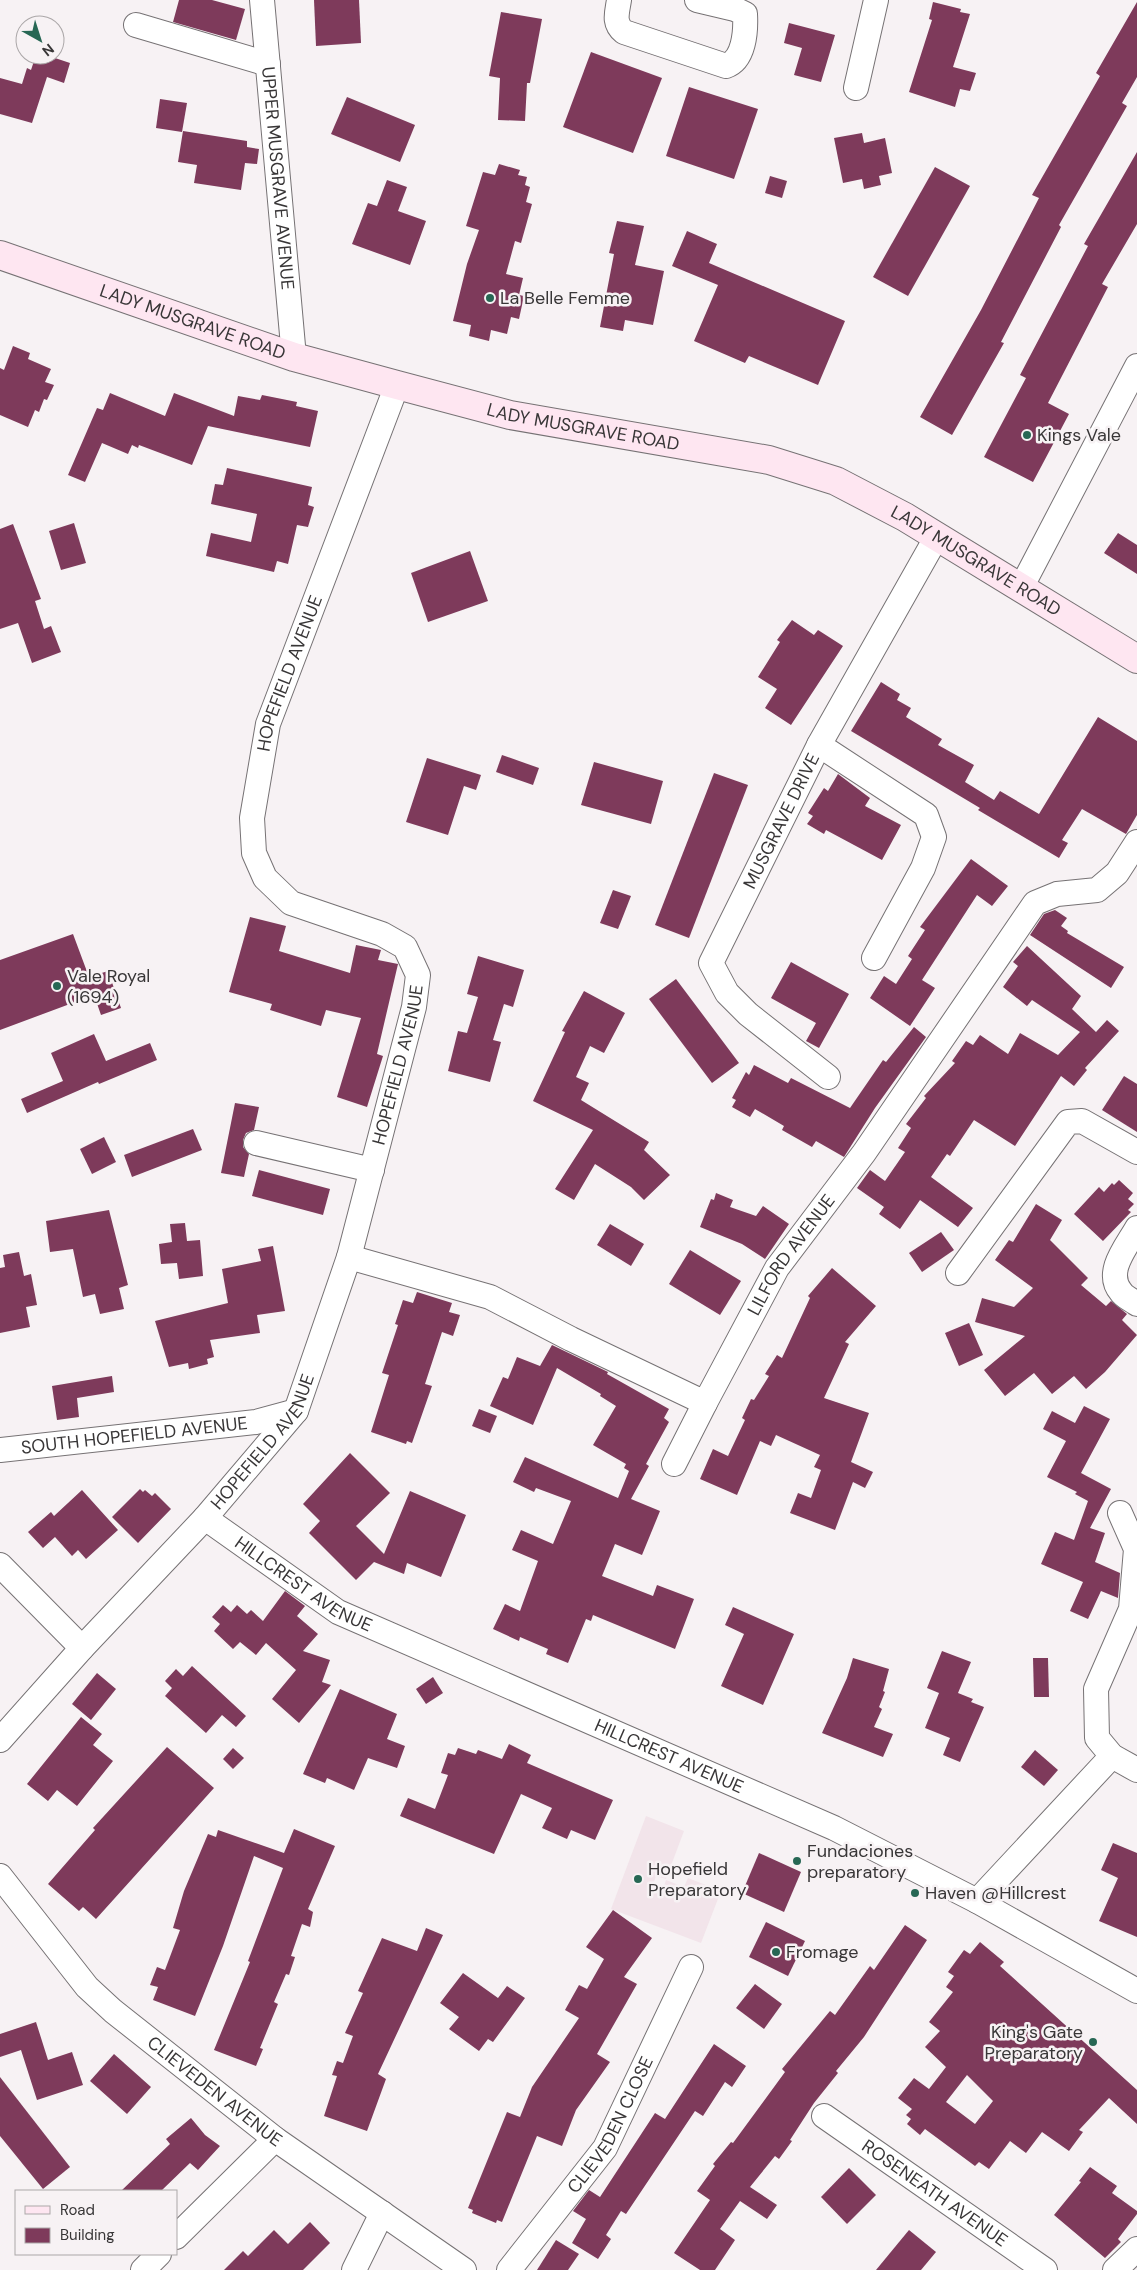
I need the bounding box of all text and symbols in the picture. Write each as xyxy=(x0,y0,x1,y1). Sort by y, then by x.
north arrow xyxy=(15,15,65,65)
text: N xyxy=(39,40,58,60)
street label: UPPER MUSGRAVE AVENUE xyxy=(256,66,300,291)
street label: LADY MUSGRAVE ROAD xyxy=(97,279,289,365)
place label: La Belle Femme xyxy=(500,286,630,310)
marker: La Belle Femme xyxy=(484,292,496,304)
street label: LADY MUSGRAVE ROAD xyxy=(484,397,681,456)
place label: Kings Vale xyxy=(1037,423,1121,447)
marker: Kings Vale xyxy=(1021,429,1033,441)
street label: LADY MUSGRAVE ROAD xyxy=(887,500,1066,622)
street label: HOPEFIELD AVENUE xyxy=(252,592,328,753)
street label: MUSGRAVE DRIVE xyxy=(738,749,825,893)
place label: Vale Royal (1694) xyxy=(67,964,150,1009)
marker: Vale Royal (1694) xyxy=(51,980,63,992)
street label: HOPEFIELD AVENUE xyxy=(367,983,429,1147)
street label: LILFORD AVENUE xyxy=(742,1189,841,1320)
street label: HOPEFIELD AVENUE xyxy=(205,1371,320,1515)
street label: SOUTH HOPEFIELD AVENUE xyxy=(20,1411,249,1460)
street label: HILLCREST AVENUE xyxy=(230,1531,376,1637)
street label: HILLCREST AVENUE xyxy=(591,1713,747,1799)
place label: Fundaciones preparatory xyxy=(807,1839,913,1884)
marker: Fundaciones preparatory xyxy=(791,1855,803,1867)
place label: Hopefield Preparatory xyxy=(648,1857,746,1902)
marker: Hopefield Preparatory xyxy=(632,1873,644,1885)
place label: Haven @Hillcrest xyxy=(925,1881,1066,1905)
marker: Haven @Hillcrest xyxy=(909,1887,921,1899)
place label: Fromage xyxy=(786,1940,858,1964)
marker: Fromage xyxy=(770,1946,782,1958)
place label: King's Gate Preparatory xyxy=(985,2020,1083,2065)
street label: CLIEVEDEN AVENUE xyxy=(142,2031,287,2152)
marker: King's Gate Preparatory xyxy=(1087,2036,1099,2048)
street label: CLIEVEDEN CLOSE xyxy=(562,2052,659,2198)
street label: ROSENEATH AVENUE xyxy=(857,2134,1012,2252)
legend xyxy=(15,2190,178,2255)
text: Road xyxy=(60,2200,95,2220)
text: Building xyxy=(60,2225,115,2245)

